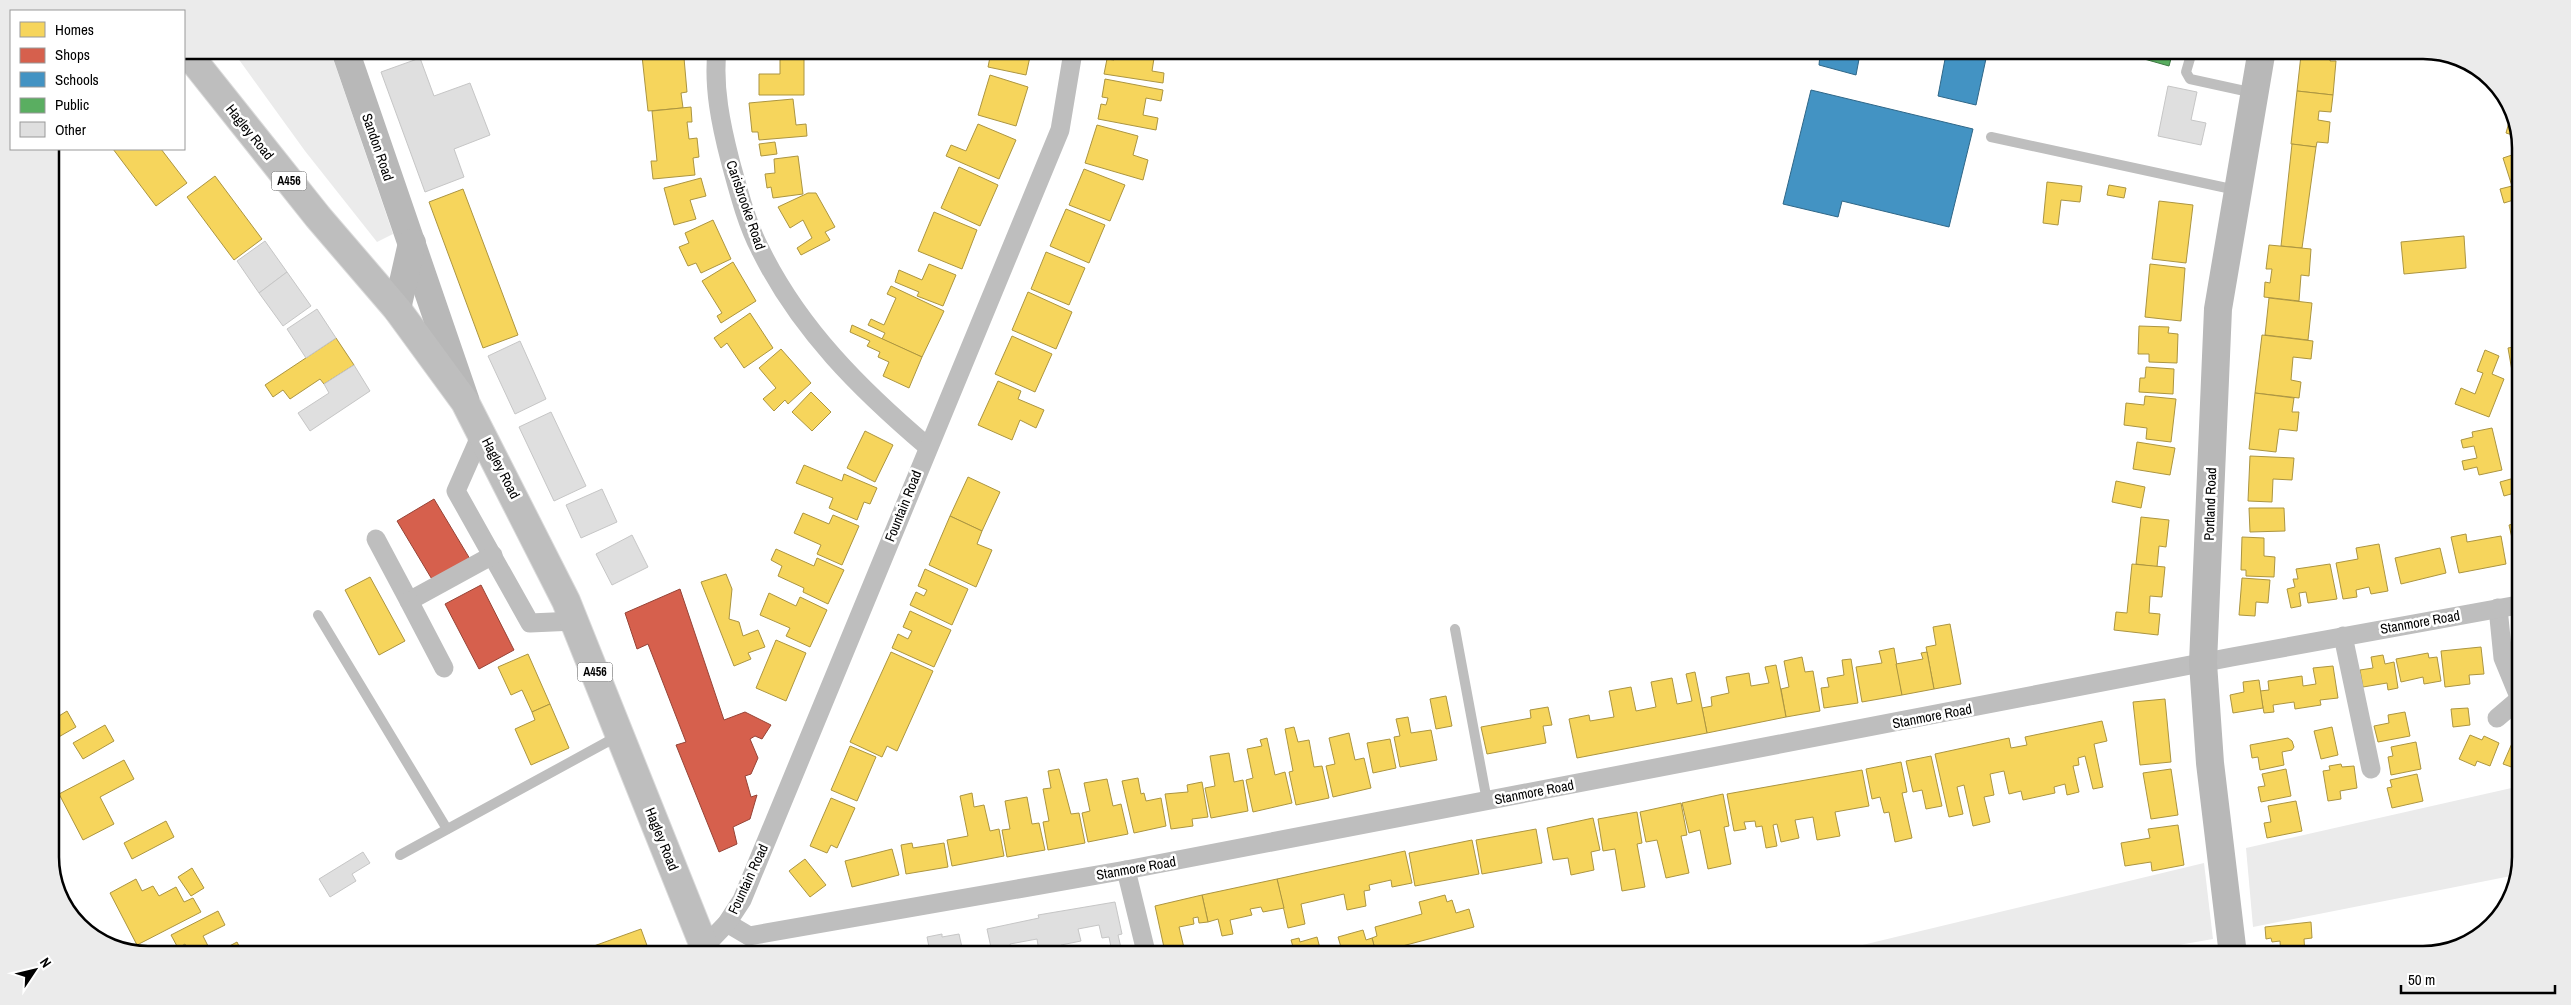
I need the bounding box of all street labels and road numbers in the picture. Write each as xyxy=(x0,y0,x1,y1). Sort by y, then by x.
street label: Hagley Road xyxy=(222,101,278,163)
street label: Sandon Road xyxy=(358,111,398,183)
street label: Carisbrooke Road xyxy=(722,158,770,252)
road number: A456 xyxy=(272,172,306,190)
street label: Hagley Road xyxy=(478,434,524,502)
street label: Portland Road xyxy=(2200,467,2220,541)
street label: Fountain Road xyxy=(881,468,925,544)
street label: Stanmore Road xyxy=(2379,606,2461,638)
road number: A456 xyxy=(578,662,612,682)
street label: Stanmore Road xyxy=(1891,699,1973,733)
street label: Stanmore Road xyxy=(1493,775,1575,809)
street label: Hagley Road xyxy=(641,805,683,873)
street label: Fountain Road xyxy=(724,841,772,917)
street label: Stanmore Road xyxy=(1095,852,1177,884)

